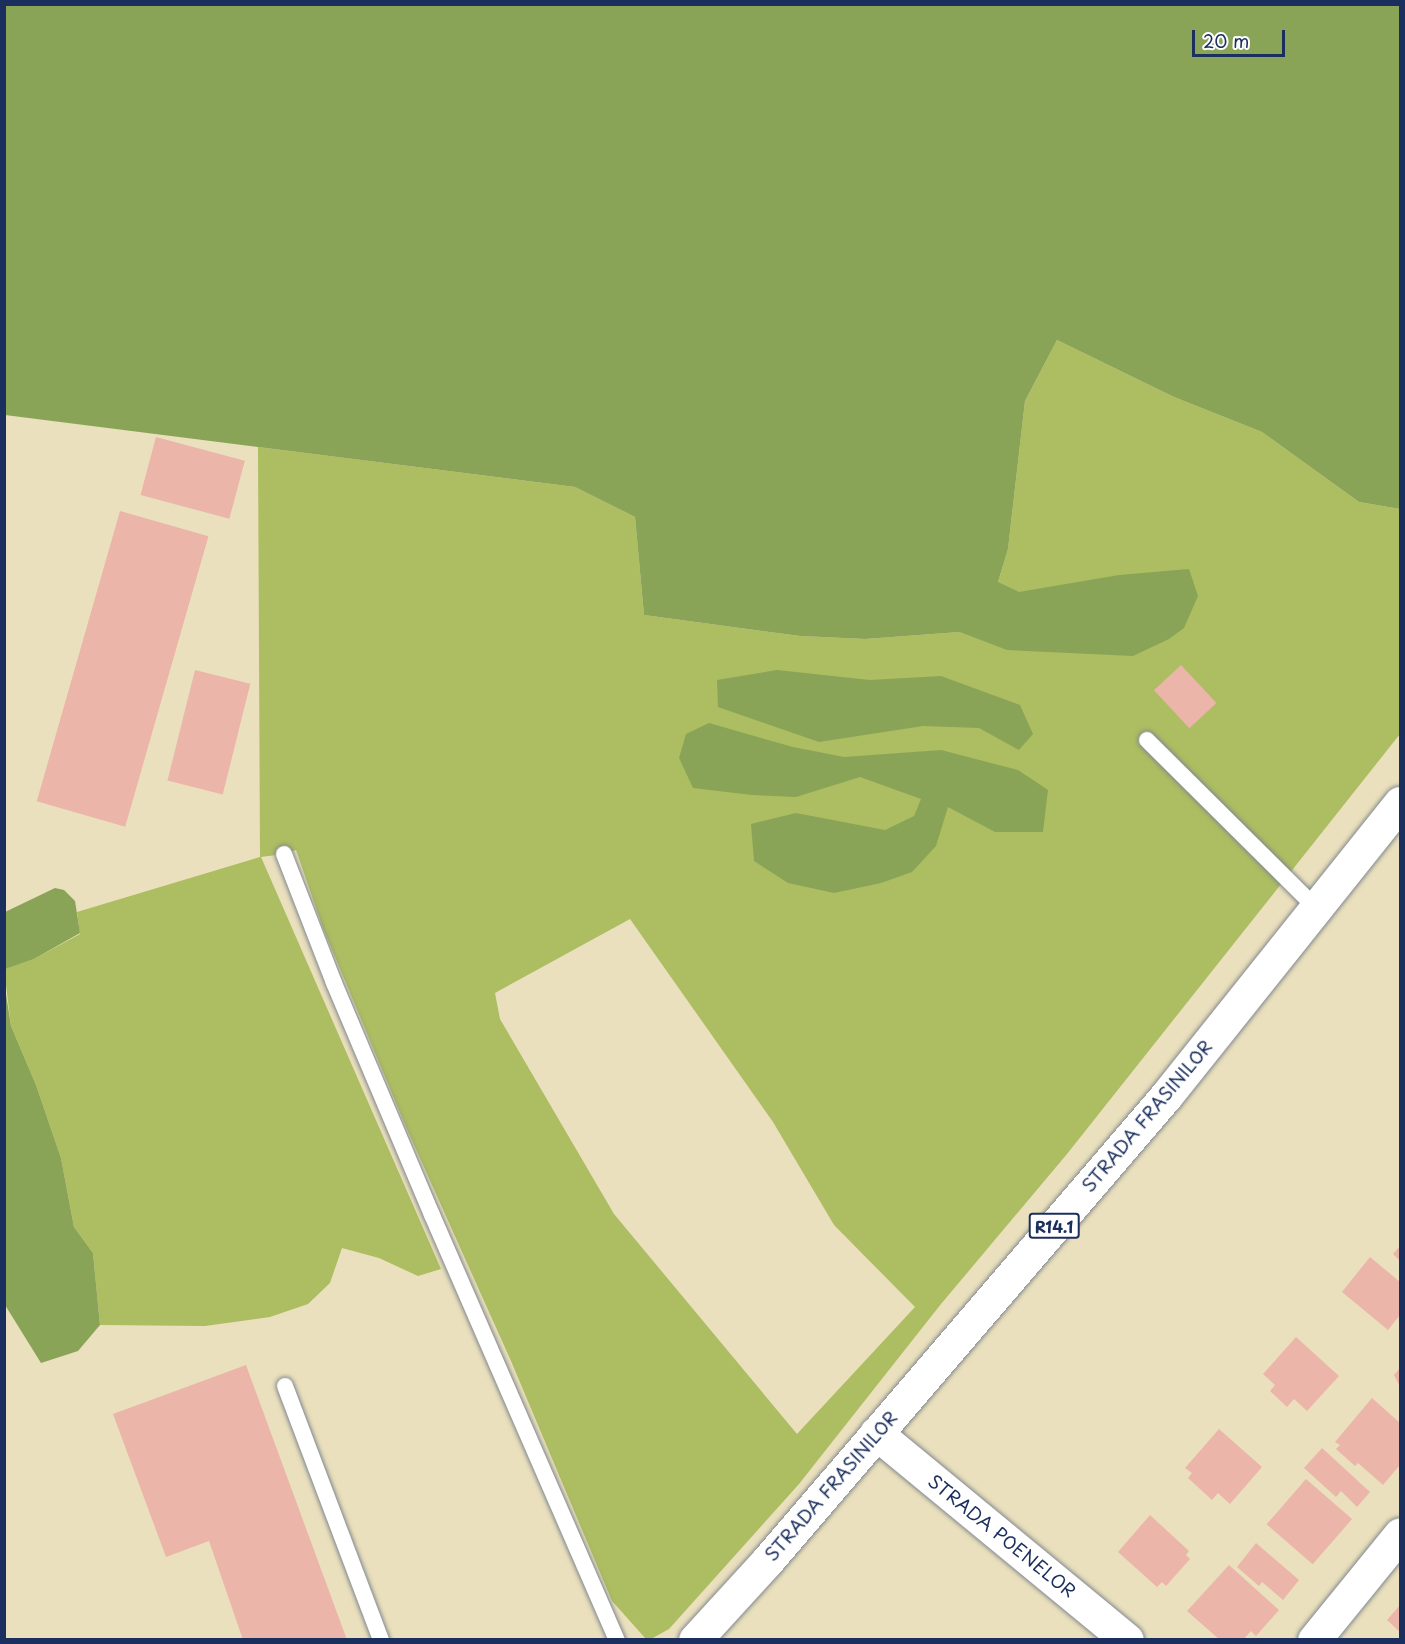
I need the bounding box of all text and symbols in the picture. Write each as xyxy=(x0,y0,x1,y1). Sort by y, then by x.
scale bar xyxy=(1195,18,1288,56)
text: 20 m xyxy=(1203,27,1249,54)
street label: STRADA FRASINILOR xyxy=(1076,1035,1218,1197)
road number: R14.1 xyxy=(1028,1213,1080,1239)
street label: STRADA FRASINILOR xyxy=(759,1406,903,1566)
street label: STRADA POENELOR xyxy=(924,1470,1080,1602)

